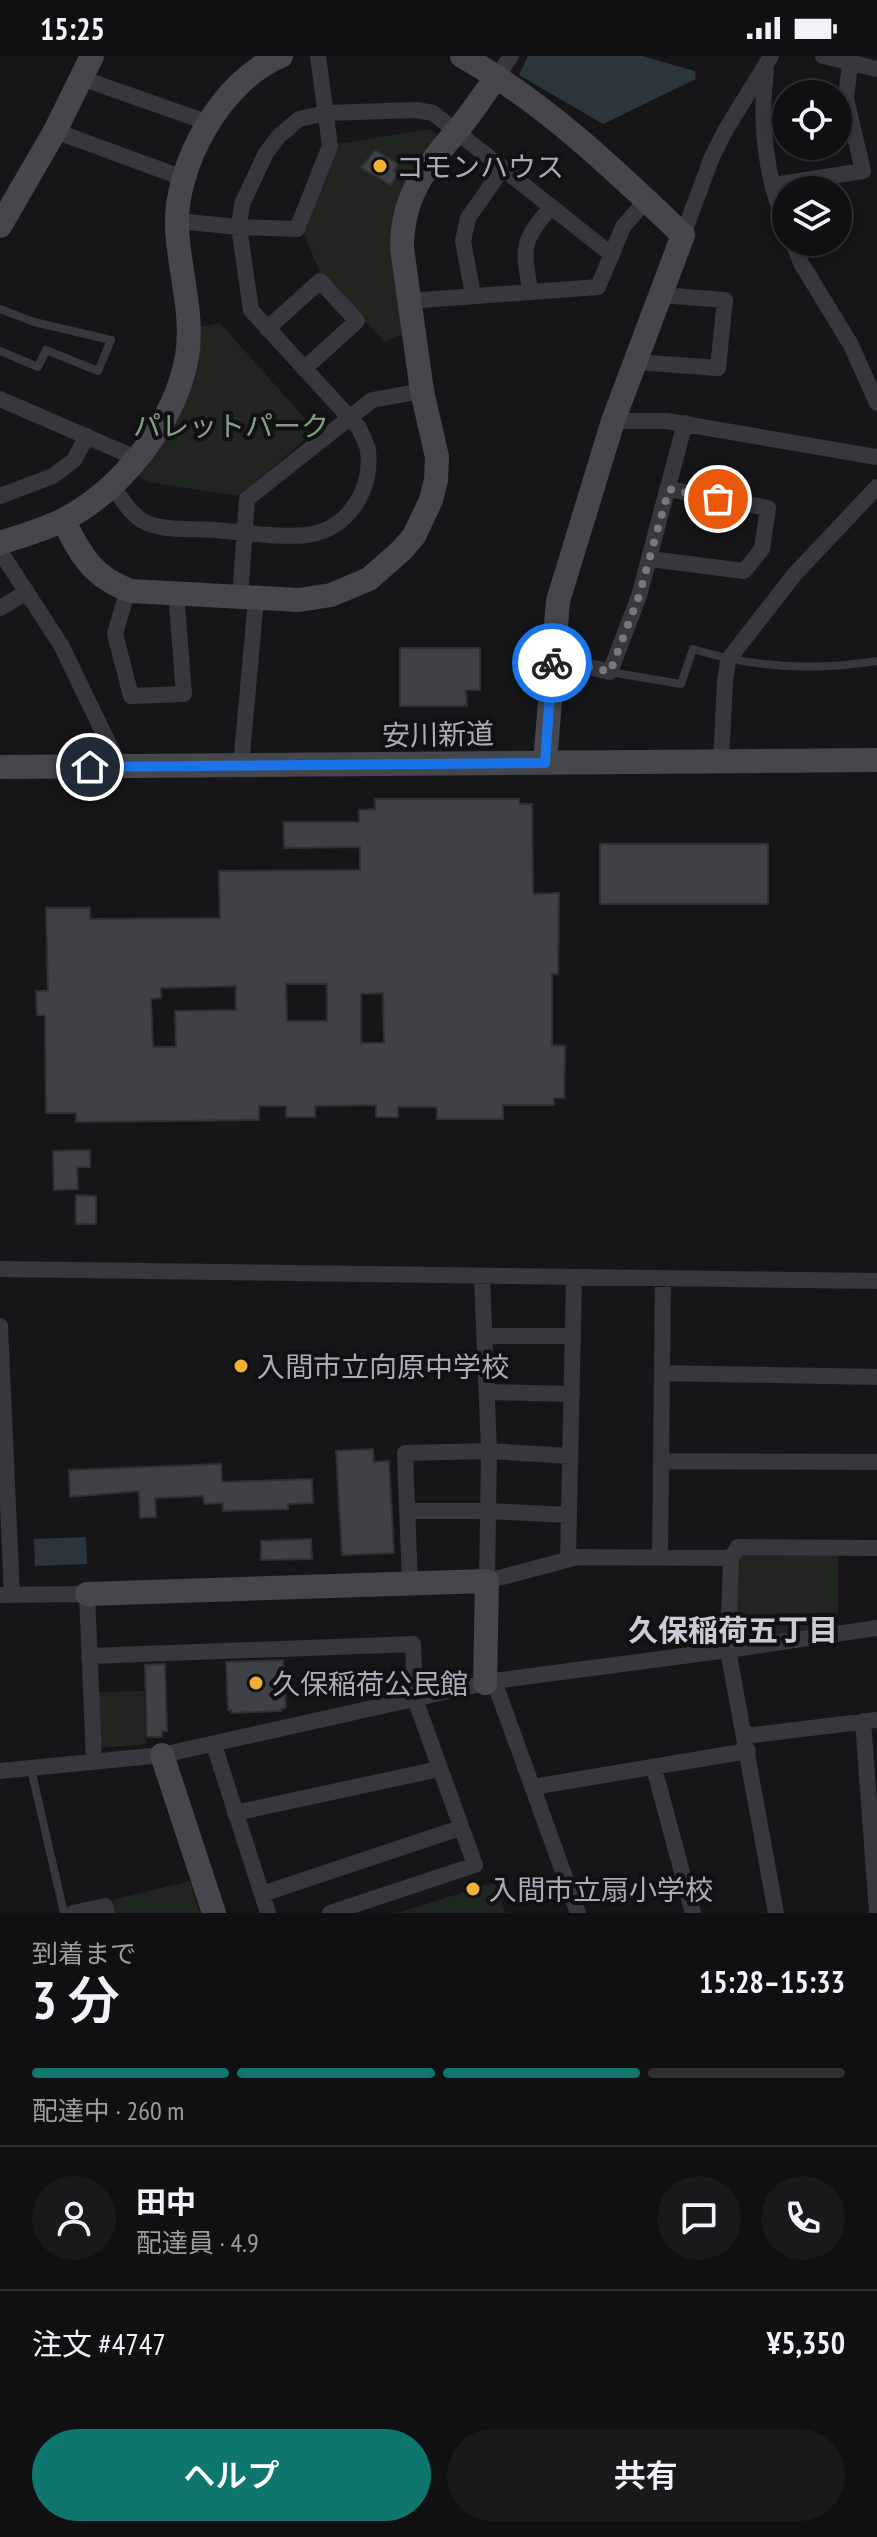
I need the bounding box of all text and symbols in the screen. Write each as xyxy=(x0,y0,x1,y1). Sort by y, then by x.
text: 15:25 xyxy=(40,9,105,48)
map controls xyxy=(772,80,852,256)
button: locate xyxy=(772,80,852,160)
place label: コモンハウス xyxy=(396,148,564,185)
marker: コモンハウス xyxy=(371,157,389,175)
button: layers xyxy=(772,176,852,256)
park label: パレットパーク xyxy=(133,407,329,444)
pin xyxy=(684,465,752,533)
icon: bag xyxy=(696,477,740,521)
courier xyxy=(512,623,592,703)
icon: bike xyxy=(530,641,574,685)
street label: 安川新道 xyxy=(382,715,494,753)
pin xyxy=(56,733,124,801)
icon: home xyxy=(68,745,112,789)
place label: 入間市立向原中学校 xyxy=(257,1348,509,1385)
marker: 入間市立向原中学校 xyxy=(232,1357,250,1375)
district label: 久保稲荷五丁目 xyxy=(628,1610,838,1649)
place label: 久保稲荷公民館 xyxy=(272,1665,468,1702)
marker: 久保稲荷公民館 xyxy=(247,1674,265,1692)
place label: 入間市立扇小学校 xyxy=(489,1871,713,1908)
marker: 入間市立扇小学校 xyxy=(464,1880,482,1898)
text: 到着まで xyxy=(32,1937,136,1970)
text: 15:28–15:33 xyxy=(699,1962,845,2001)
text: 3 分 xyxy=(32,1966,120,2033)
text: 配達中 · 260 m xyxy=(32,2094,184,2127)
button: person xyxy=(32,2176,116,2260)
button: chat xyxy=(657,2176,741,2260)
button: phone xyxy=(761,2176,845,2260)
text: 田中 xyxy=(136,2182,196,2221)
text: 配達員 · 4.9 xyxy=(136,2226,259,2259)
text: ¥5,350 xyxy=(767,2323,845,2362)
text: 注文 #4747 xyxy=(32,2324,166,2363)
button: ヘルプ xyxy=(32,2429,431,2521)
button: 共有 xyxy=(447,2429,845,2521)

